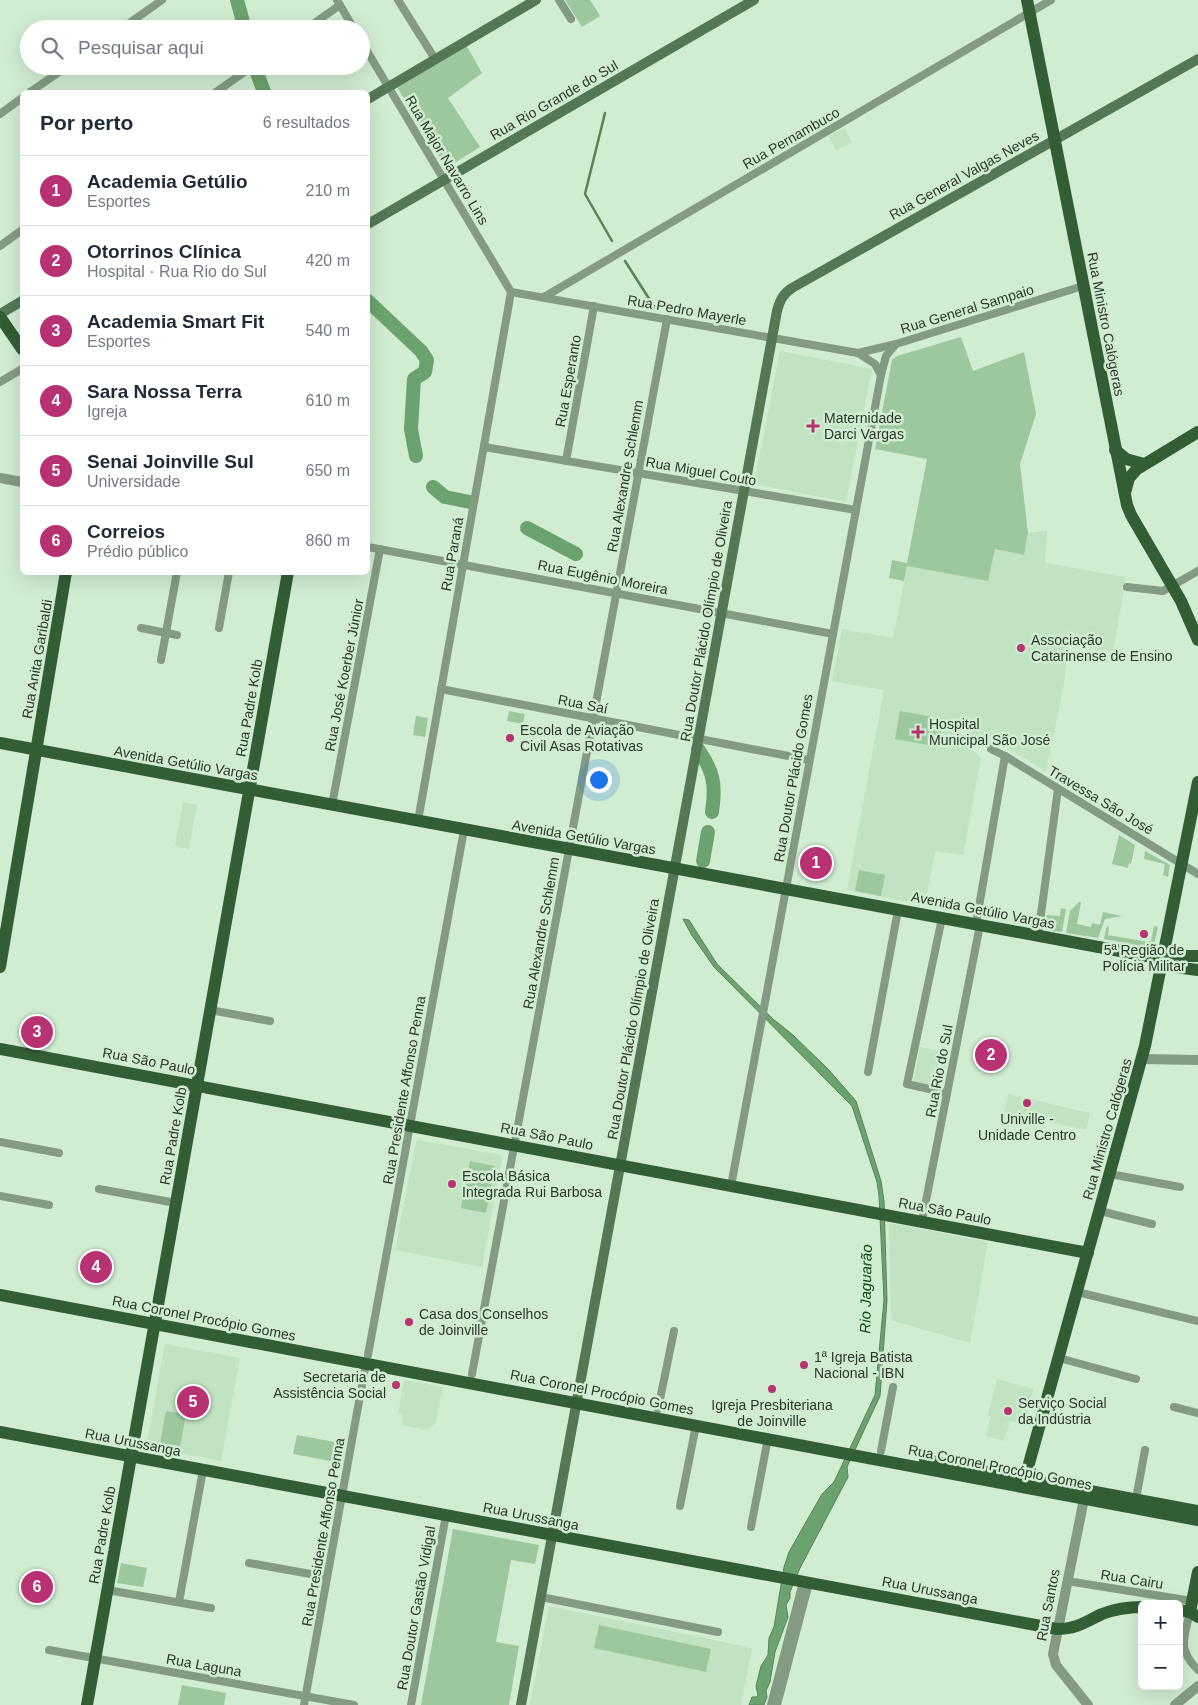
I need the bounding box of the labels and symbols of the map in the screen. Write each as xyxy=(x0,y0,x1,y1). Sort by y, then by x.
street label: Rua Rio Grande do Sul xyxy=(487,57,621,143)
street label: Rua Major Navarro Lins xyxy=(402,93,492,227)
street label: Rua Pernambuco xyxy=(740,104,842,172)
street label: Rua General Valgas Neves xyxy=(886,127,1042,223)
street label: Rua Ministro Calógeras xyxy=(1084,251,1128,397)
street label: Rua General Sampaio xyxy=(898,281,1036,337)
street label: Rua Pedro Mayerle xyxy=(626,292,748,328)
street label: Rua Esperanto xyxy=(552,333,584,428)
street label: Rua Alexandre Schlemm xyxy=(604,399,646,553)
place label: Maternidade Darci Vargas xyxy=(824,410,904,442)
marker: Maternidade Darci Vargas xyxy=(806,419,820,433)
street label: Rua Miguel Couto xyxy=(644,453,758,489)
street label: Rua Doutor Plácido Olímpio de Oliveira xyxy=(677,499,735,743)
street label: Rua Paraná xyxy=(438,516,466,592)
street label: Rua Eugênio Moreira xyxy=(537,557,670,598)
street label: Rua José Koerber Júnior xyxy=(321,597,367,753)
street label: Rua Anita Garibaldi xyxy=(19,598,55,720)
place label: Associação Catarinense de Ensino xyxy=(1031,632,1173,664)
marker: Associação Catarinense de Ensino xyxy=(1015,642,1027,654)
street label: Rua Padre Kolb xyxy=(233,658,265,758)
street label: Rua Saí xyxy=(557,691,609,717)
street label: Rua Doutor Plácido Gomes xyxy=(770,693,816,863)
place label: Hospital Municipal São José xyxy=(929,716,1051,748)
place label: Escola de Aviação Civil Asas Rotativas xyxy=(520,722,643,754)
marker: Hospital Municipal São José xyxy=(911,725,925,739)
marker: Escola de Aviação Civil Asas Rotativas xyxy=(504,732,516,744)
street label: Avenida Getúlio Vargas xyxy=(113,742,259,784)
street label: Travessa São José xyxy=(1046,762,1156,838)
your location xyxy=(586,767,612,793)
street label: Avenida Getúlio Vargas xyxy=(511,816,657,858)
pin: 1 xyxy=(800,844,832,882)
street label: Rua Alexandre Schlemm xyxy=(520,856,562,1010)
street label: Avenida Getúlio Vargas xyxy=(910,888,1056,932)
street label: Rua Doutor Plácido Olímpio de Oliveira xyxy=(604,897,662,1141)
marker: 5ª Região de Polícia Militar xyxy=(1138,928,1150,940)
place label: 5ª Região de Polícia Militar xyxy=(1102,942,1186,974)
street label: Rua Presidente Affonso Penna xyxy=(380,994,429,1186)
pin: 3 xyxy=(21,1013,53,1051)
street label: Rua Rio do Sul xyxy=(922,1023,956,1119)
pin: 2 xyxy=(975,1036,1007,1074)
street label: Rua São Paulo xyxy=(101,1044,197,1078)
street label: Rua Ministro Calógeras xyxy=(1079,1056,1135,1202)
street label: Rua Padre Kolb xyxy=(157,1086,189,1186)
marker: Univille - Unidade Centro xyxy=(1021,1097,1033,1109)
place label: Univille - Unidade Centro xyxy=(978,1111,1076,1143)
street label: Rua São Paulo xyxy=(499,1119,595,1153)
place label: Escola Básica Integrada Rui Barbosa xyxy=(462,1168,602,1200)
marker: Escola Básica Integrada Rui Barbosa xyxy=(446,1178,458,1190)
street label: Rua São Paulo xyxy=(897,1194,993,1228)
water label: Rio Jaguarão xyxy=(856,1244,875,1334)
pin: 4 xyxy=(80,1248,112,1286)
street label: Rua Coronel Procópio Gomes xyxy=(111,1292,297,1344)
place label: Casa dos Conselhos de Joinville xyxy=(419,1306,548,1338)
marker: Casa dos Conselhos de Joinville xyxy=(403,1316,415,1328)
place label: 1ª Igreja Batista Nacional - IBN xyxy=(814,1349,913,1381)
marker: 1ª Igreja Batista Nacional - IBN xyxy=(798,1359,810,1371)
street label: Rua Coronel Procópio Gomes xyxy=(509,1366,695,1418)
place label: Secretaria de Assistência Social xyxy=(273,1369,386,1401)
marker: Secretaria de Assistência Social xyxy=(390,1379,402,1391)
pin: 5 xyxy=(177,1383,209,1421)
marker: Igreja Presbiteriana de Joinville xyxy=(766,1383,778,1395)
place label: Serviço Social da Indústria xyxy=(1018,1395,1107,1427)
place label: Igreja Presbiteriana de Joinville xyxy=(711,1397,833,1429)
marker: Serviço Social da Indústria xyxy=(1002,1405,1014,1417)
street label: Rua Urussanga xyxy=(84,1425,182,1459)
street label: Rua Presidente Affonso Penna xyxy=(299,1436,348,1628)
street label: Rua Coronel Procópio Gomes xyxy=(907,1441,1093,1493)
street label: Rua Padre Kolb xyxy=(86,1485,118,1585)
street label: Rua Urussanga xyxy=(482,1499,580,1533)
street label: Rua Doutor Gastão Vidigal xyxy=(394,1525,438,1691)
street label: Rua Cairu xyxy=(1100,1566,1164,1592)
pin: 6 xyxy=(21,1568,53,1606)
street label: Rua Santos xyxy=(1033,1568,1063,1642)
street label: Rua Urussanga xyxy=(881,1573,979,1607)
street label: Rua Laguna xyxy=(165,1650,243,1680)

